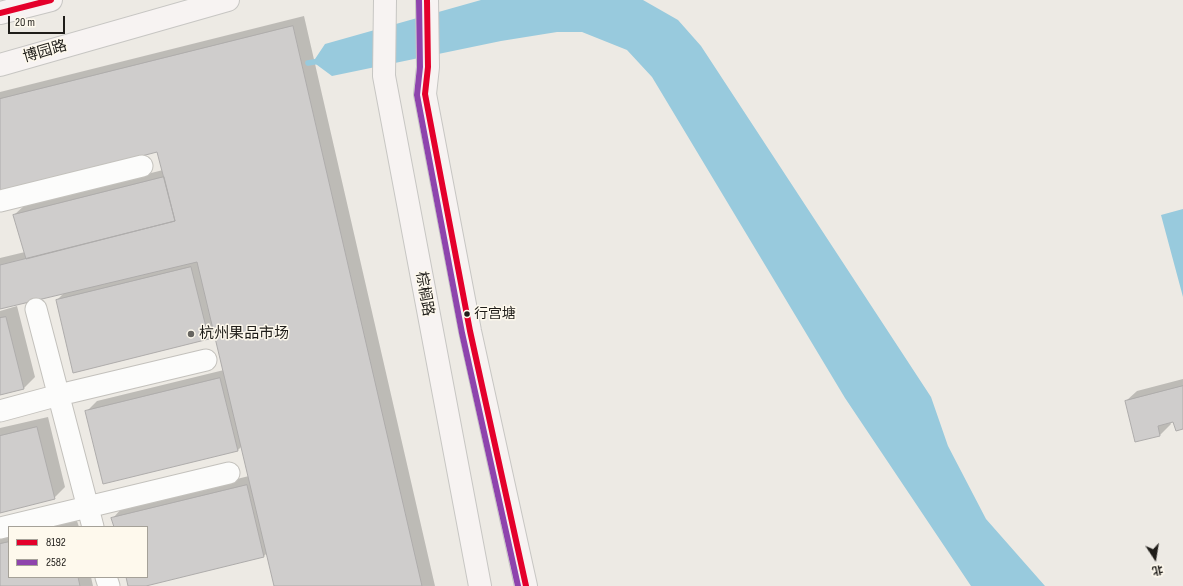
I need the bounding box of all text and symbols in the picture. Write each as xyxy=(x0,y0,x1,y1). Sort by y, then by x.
scale bar xyxy=(10,8,67,34)
text: 20 m xyxy=(15,15,35,30)
street label: 博园路 xyxy=(21,37,69,67)
street label: 棕榈路 xyxy=(411,270,437,318)
place label: 行宫塘 xyxy=(474,306,516,322)
marker: 行宫塘 xyxy=(462,309,472,319)
place label: 杭州果品市场 xyxy=(199,325,289,343)
marker: 杭州果品市场 xyxy=(186,329,196,339)
legend xyxy=(8,526,148,578)
text: 8192 xyxy=(46,535,66,550)
north arrow xyxy=(1135,538,1175,578)
text: 2582 xyxy=(46,555,66,570)
text: 北 xyxy=(1151,563,1164,578)

